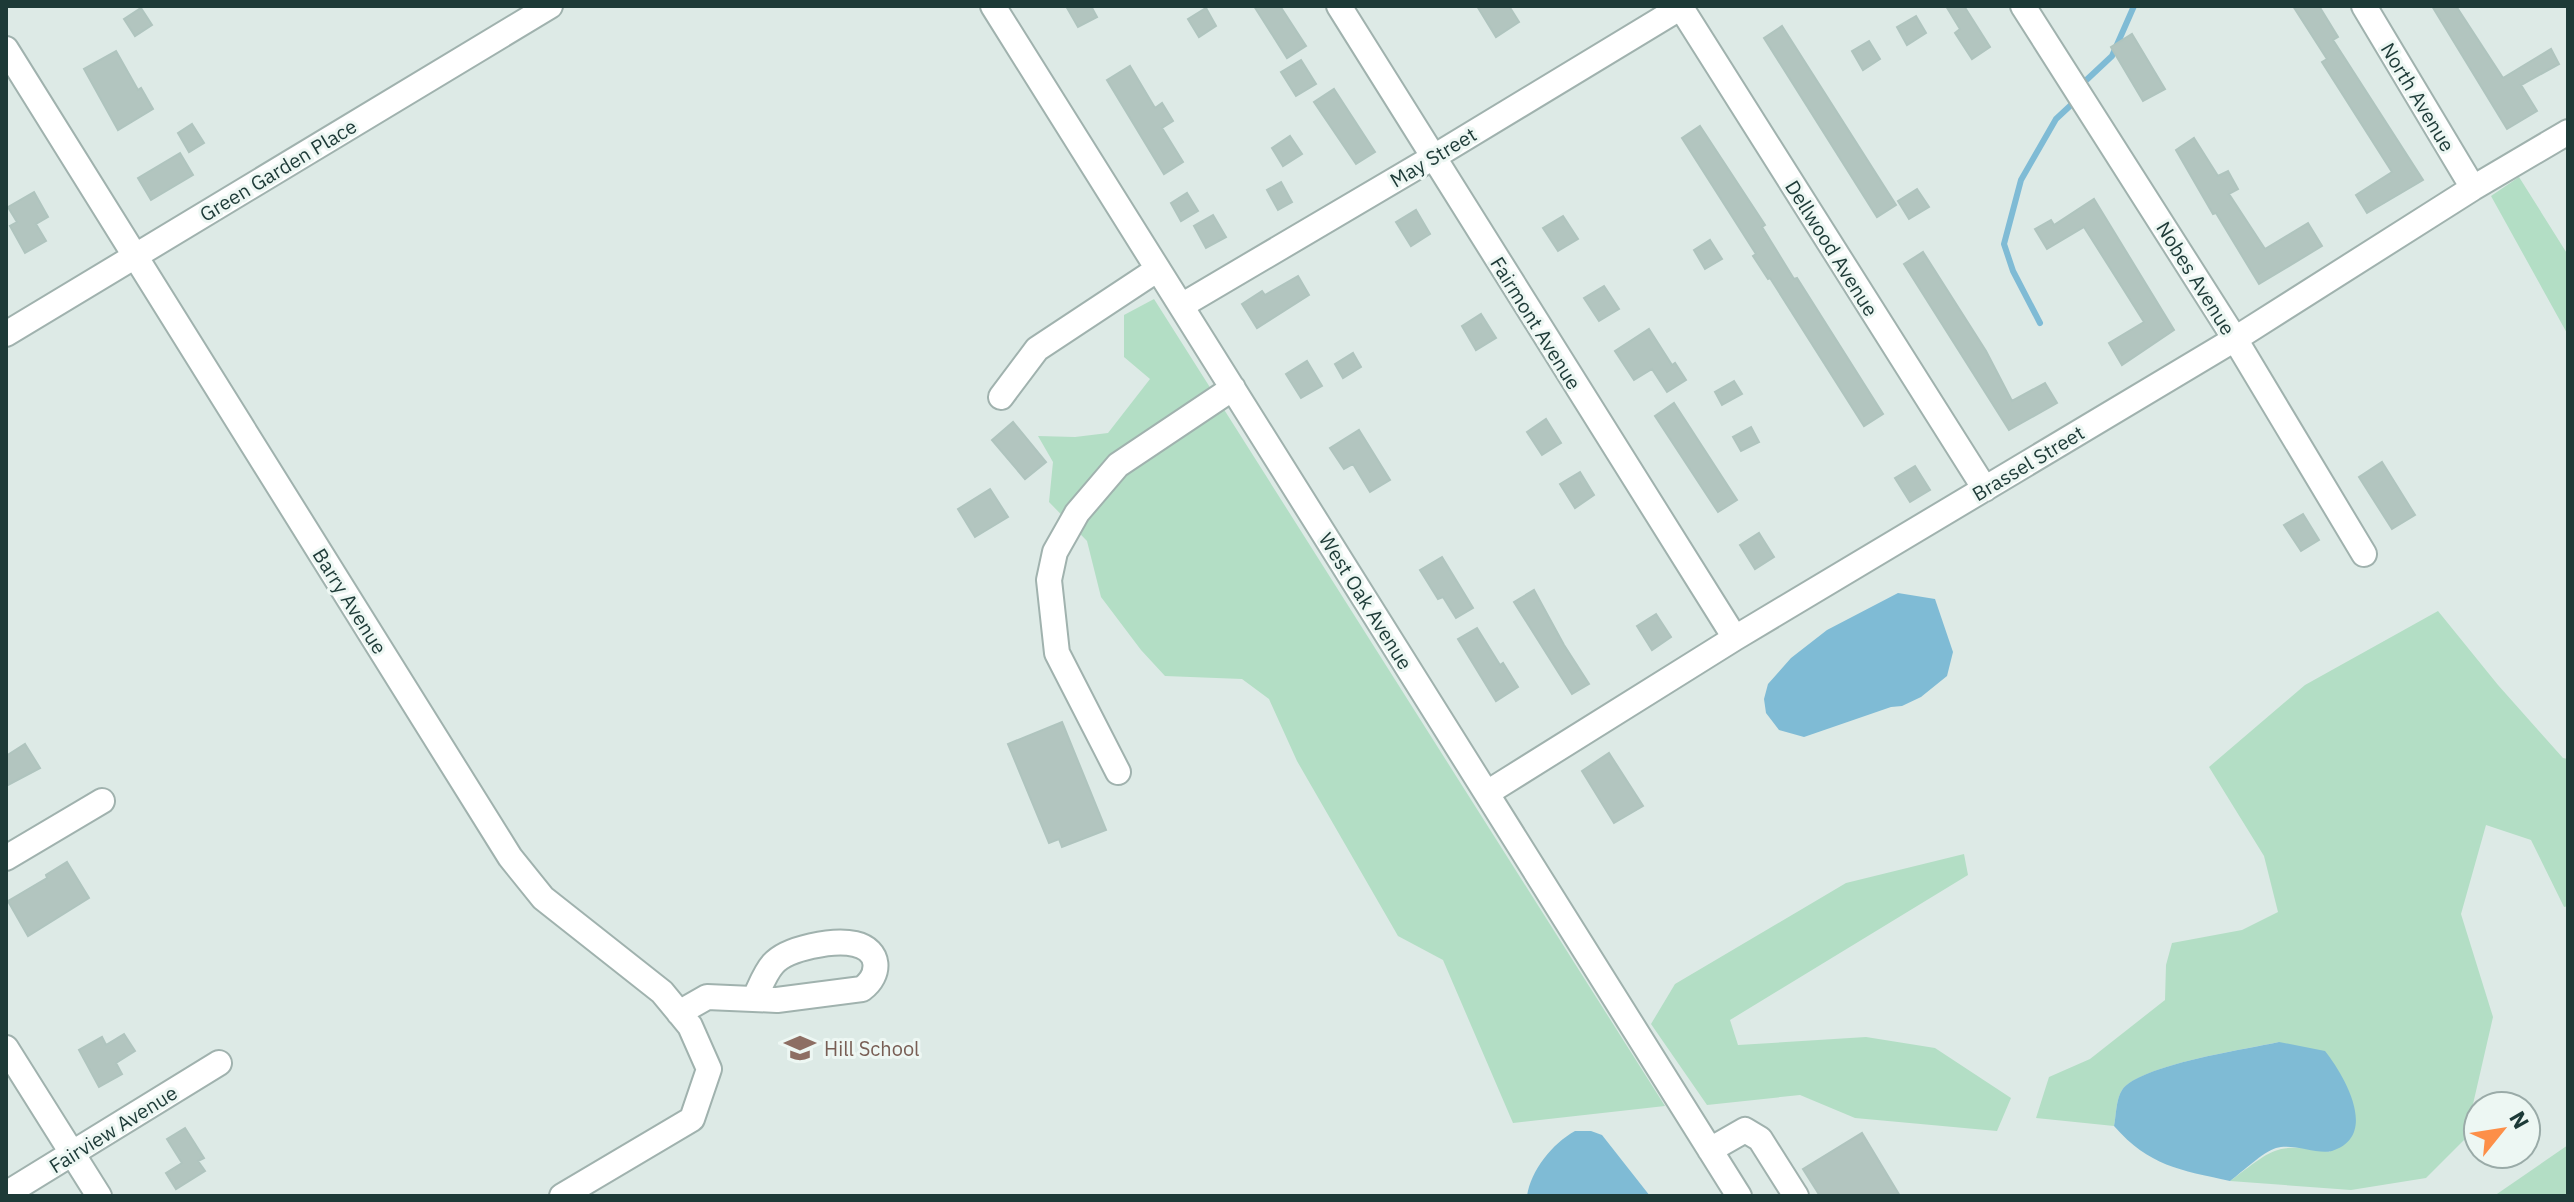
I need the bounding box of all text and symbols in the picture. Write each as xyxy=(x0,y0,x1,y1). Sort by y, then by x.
street label: North Avenue xyxy=(2375,37,2461,157)
street label: Green Garden Place xyxy=(194,112,362,228)
street label: May Street xyxy=(1385,121,1481,193)
street label: Dellwood Avenue xyxy=(1779,175,1885,321)
street label: Nobes Avenue xyxy=(2150,216,2242,340)
street label: Fairmont Avenue xyxy=(1484,251,1588,395)
street label: Brassel Street xyxy=(1967,419,2089,507)
street label: West Oak Avenue xyxy=(1313,527,1419,675)
street label: Barry Avenue xyxy=(307,543,393,659)
school or university icon: Hill School xyxy=(783,1031,817,1065)
place label: Hill School xyxy=(824,1035,920,1062)
street label: Fairview Avenue xyxy=(44,1079,182,1179)
north arrow xyxy=(2462,1090,2542,1170)
text: N xyxy=(2503,1106,2536,1134)

